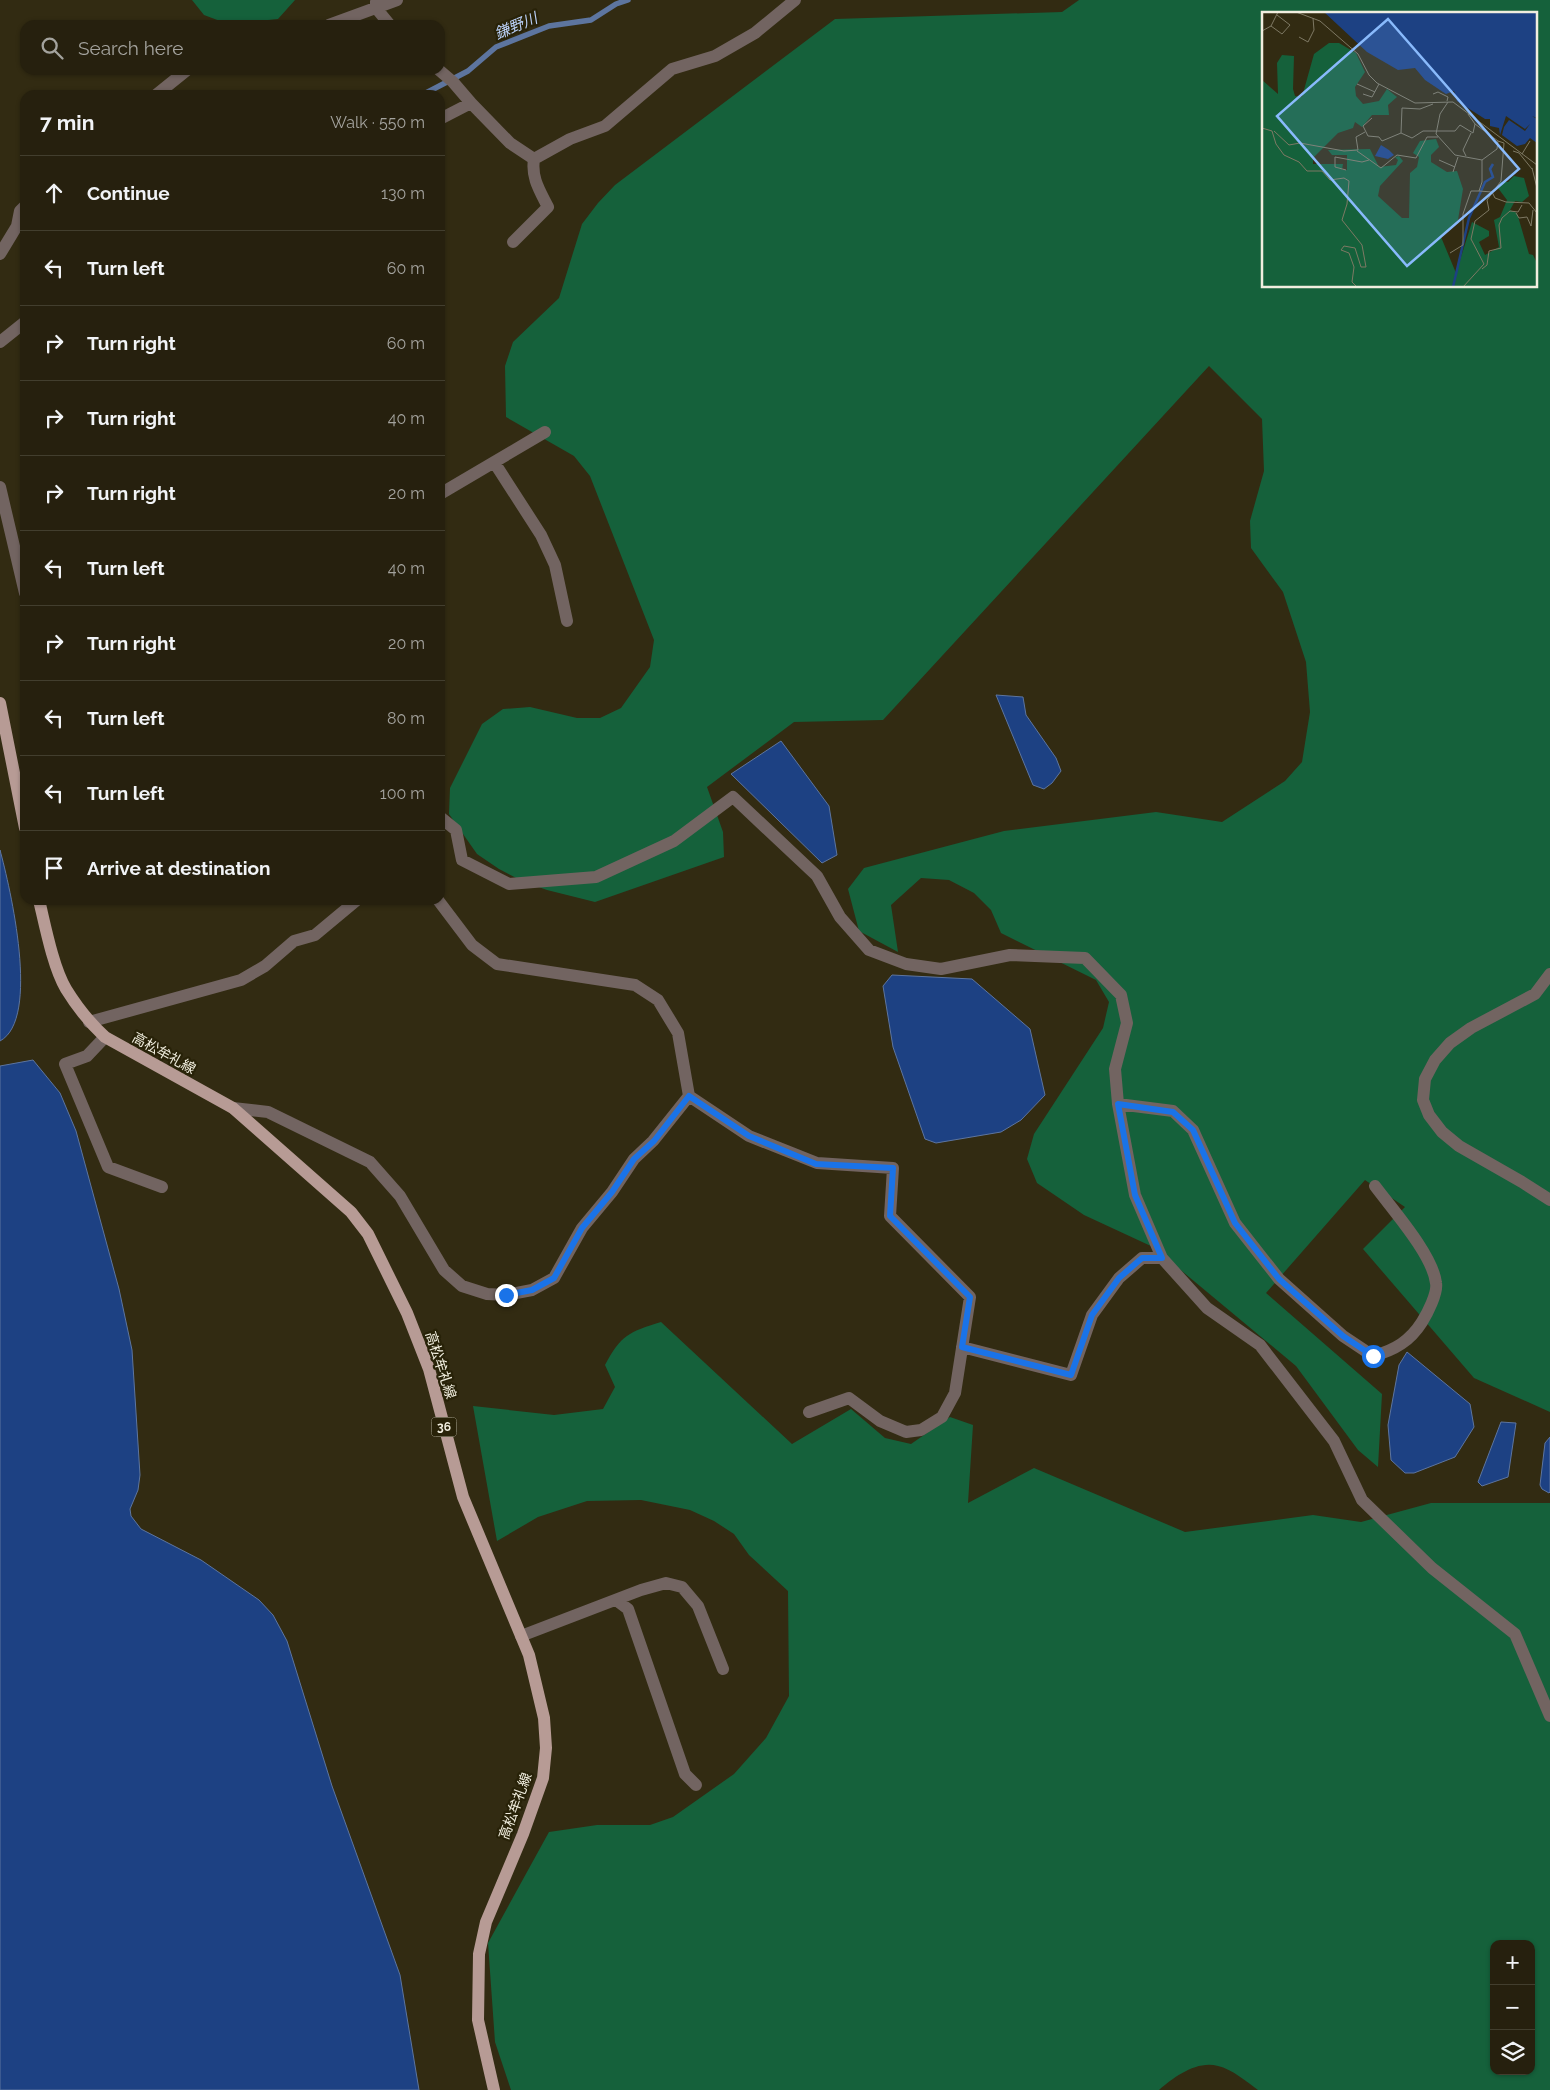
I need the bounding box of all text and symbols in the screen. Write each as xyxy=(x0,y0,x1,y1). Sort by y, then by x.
water label: 鎌野川 xyxy=(492,8,542,43)
inset map xyxy=(1262,12,1538,288)
search box xyxy=(20,20,445,75)
icon: search xyxy=(38,34,66,62)
text: Search here xyxy=(78,37,184,59)
text: 7 min xyxy=(40,110,94,135)
text: Walk · 550 m xyxy=(330,113,425,132)
icon: ahead xyxy=(40,179,68,207)
text: Continue xyxy=(87,182,170,204)
text: 130 m xyxy=(381,184,425,203)
icon: left xyxy=(40,254,68,282)
text: Turn left xyxy=(87,257,164,279)
text: 60 m xyxy=(387,259,425,278)
icon: right xyxy=(40,329,68,357)
text: Turn right xyxy=(87,332,176,354)
text: 60 m xyxy=(387,334,425,353)
icon: right xyxy=(40,404,68,432)
text: Turn right xyxy=(87,407,176,429)
text: 40 m xyxy=(388,409,425,428)
icon: right xyxy=(40,479,68,507)
text: Turn right xyxy=(87,482,176,504)
text: 20 m xyxy=(388,484,425,503)
icon: left xyxy=(40,554,68,582)
text: Turn left xyxy=(87,557,164,579)
text: 40 m xyxy=(388,559,425,578)
icon: right xyxy=(40,629,68,657)
text: Turn right xyxy=(87,632,176,654)
text: 20 m xyxy=(388,634,425,653)
icon: left xyxy=(40,704,68,732)
text: Turn left xyxy=(87,707,164,729)
text: 80 m xyxy=(387,709,425,728)
icon: left xyxy=(40,779,68,807)
text: Turn left xyxy=(87,782,164,804)
text: 100 m xyxy=(380,784,425,803)
icon: arrive xyxy=(40,854,68,882)
text: Arrive at destination xyxy=(87,857,271,879)
street label: 高松牟礼線 xyxy=(130,1029,198,1077)
route end xyxy=(495,1284,518,1307)
street label: 高松牟礼線 xyxy=(423,1329,459,1401)
route start xyxy=(1362,1345,1385,1368)
road number: 36 xyxy=(432,1418,456,1436)
street label: 高松牟礼線 xyxy=(496,1770,534,1842)
map controls xyxy=(1490,1940,1535,2075)
button: + xyxy=(1490,1940,1535,1985)
button: − xyxy=(1490,1985,1535,2030)
button: layers xyxy=(1490,2030,1535,2075)

